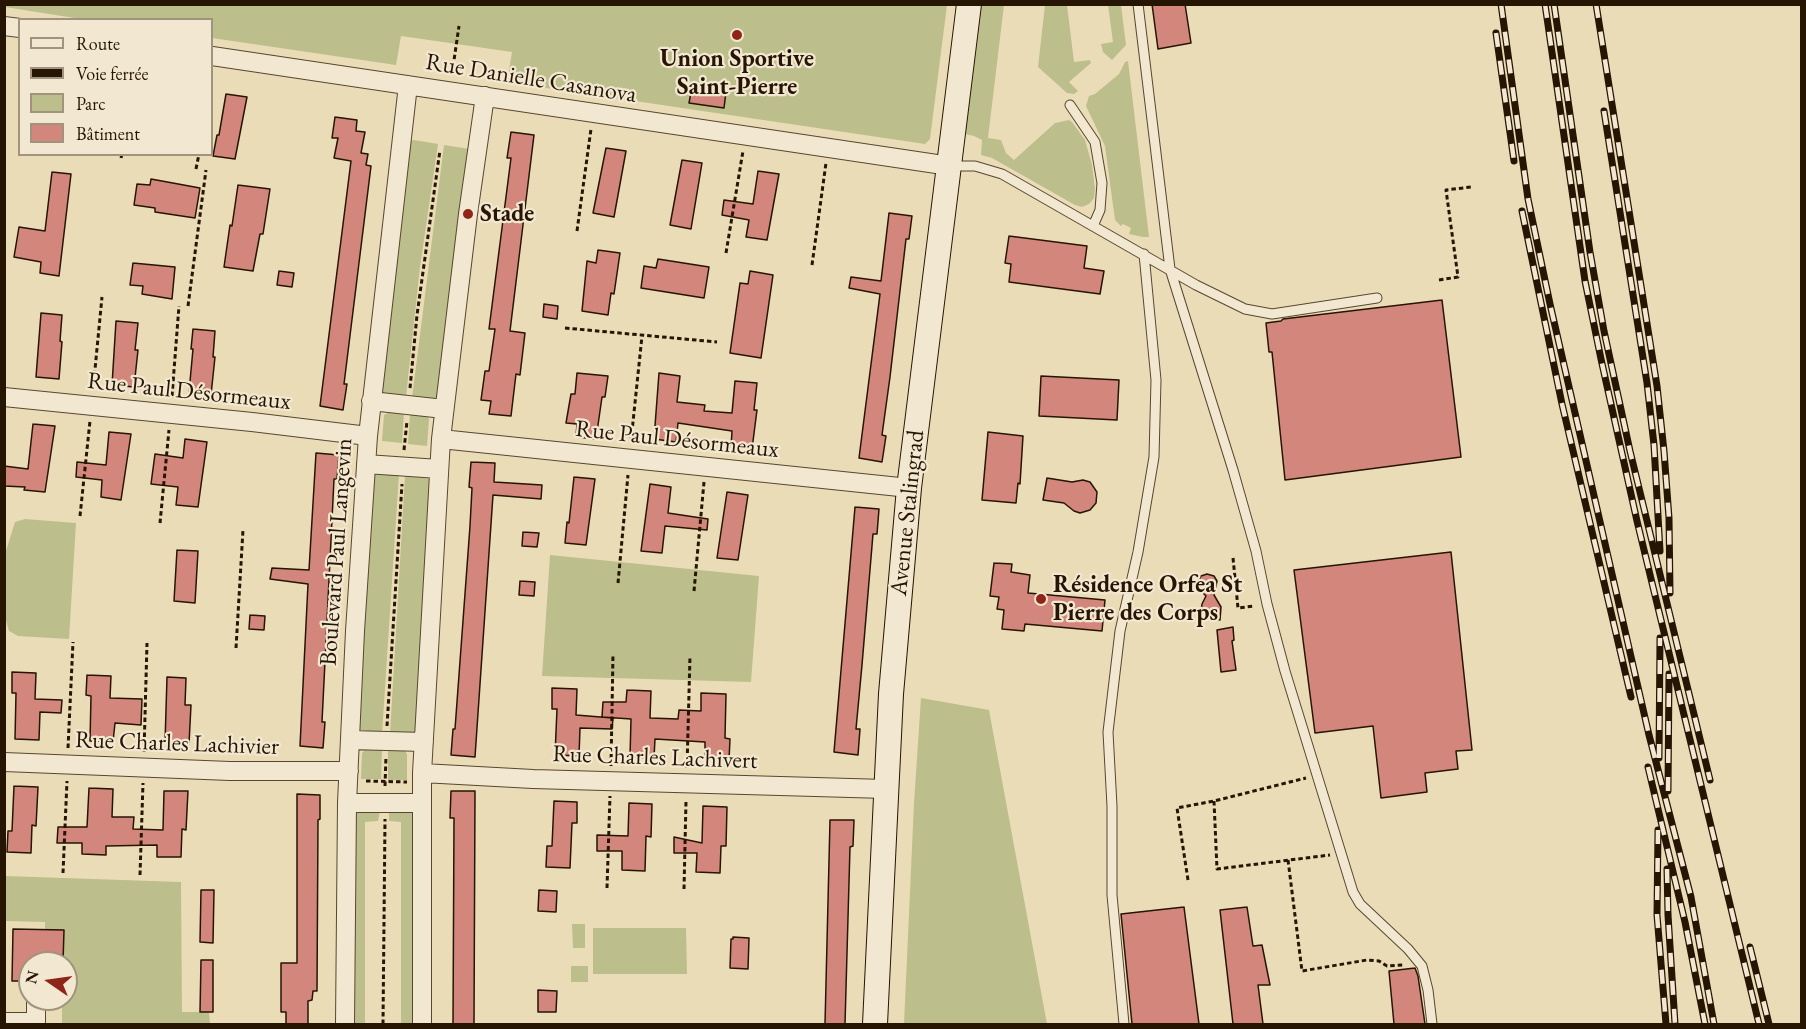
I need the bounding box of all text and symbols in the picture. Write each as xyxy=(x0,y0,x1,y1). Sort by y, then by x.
legend xyxy=(18,18,213,156)
marker: Union Sportive Saint-Pierre xyxy=(730,28,744,42)
text: Route xyxy=(76,32,120,55)
place label: Union Sportive Saint-Pierre xyxy=(660,45,814,101)
street label: Rue Danielle Casanova xyxy=(424,48,638,110)
text: Voie ferrée xyxy=(76,62,148,85)
text: Parc xyxy=(76,92,106,115)
text: Bâtiment xyxy=(76,122,140,145)
place label: Stade xyxy=(480,200,534,228)
marker: Stade xyxy=(461,207,475,221)
street label: Rue Paul Désormeaux xyxy=(86,367,292,417)
street label: Rue Paul Désormeaux xyxy=(574,415,780,465)
street label: Avenue Stalingrad xyxy=(885,429,931,597)
street label: Boulevard Paul Langevin xyxy=(315,437,359,667)
place label: Résidence Orfea St Pierre des Corps xyxy=(1053,571,1242,627)
marker: Résidence Orfea St Pierre des Corps xyxy=(1034,592,1048,606)
street label: Rue Charles Lachivier xyxy=(75,726,279,762)
street label: Rue Charles Lachivert xyxy=(552,740,758,776)
north arrow xyxy=(18,951,78,1011)
text: N xyxy=(20,969,44,986)

